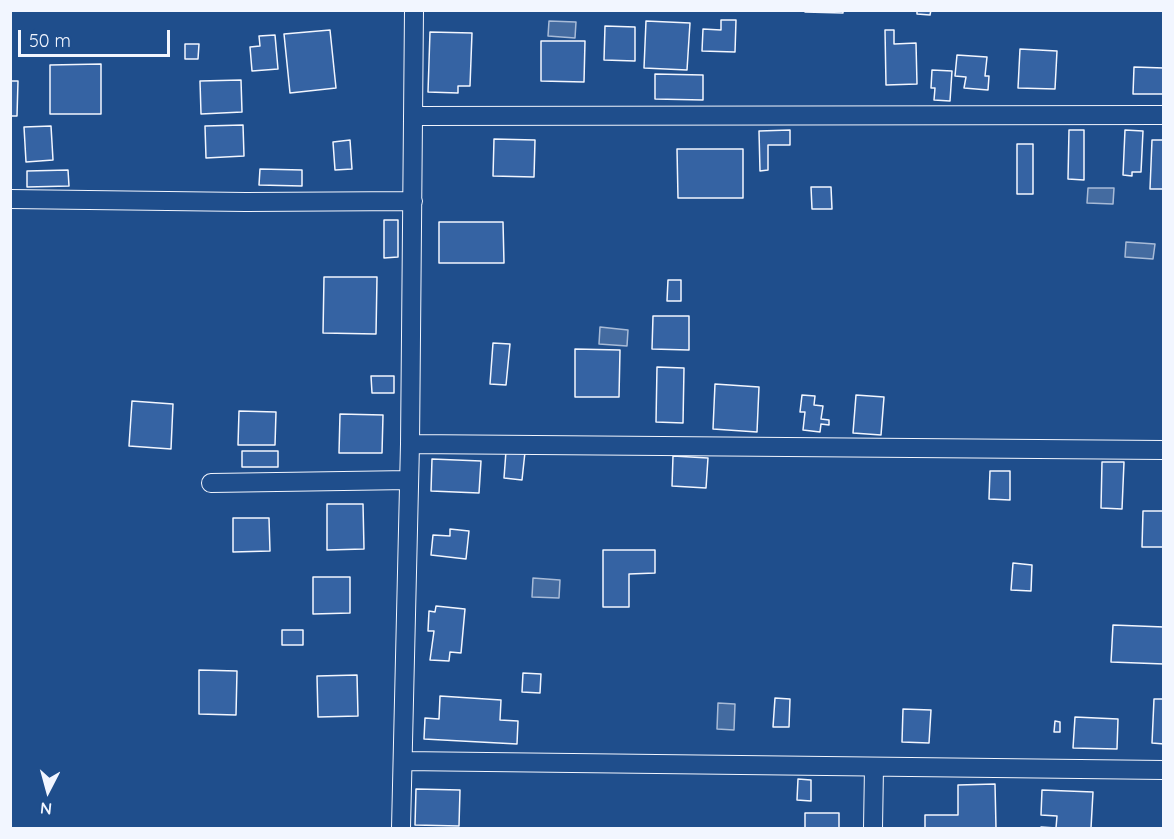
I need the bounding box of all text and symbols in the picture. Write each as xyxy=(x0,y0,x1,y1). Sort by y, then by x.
scale bar xyxy=(21,18,172,56)
text: 50 m xyxy=(29,29,71,52)
north arrow xyxy=(18,761,78,821)
text: N xyxy=(39,798,53,819)

